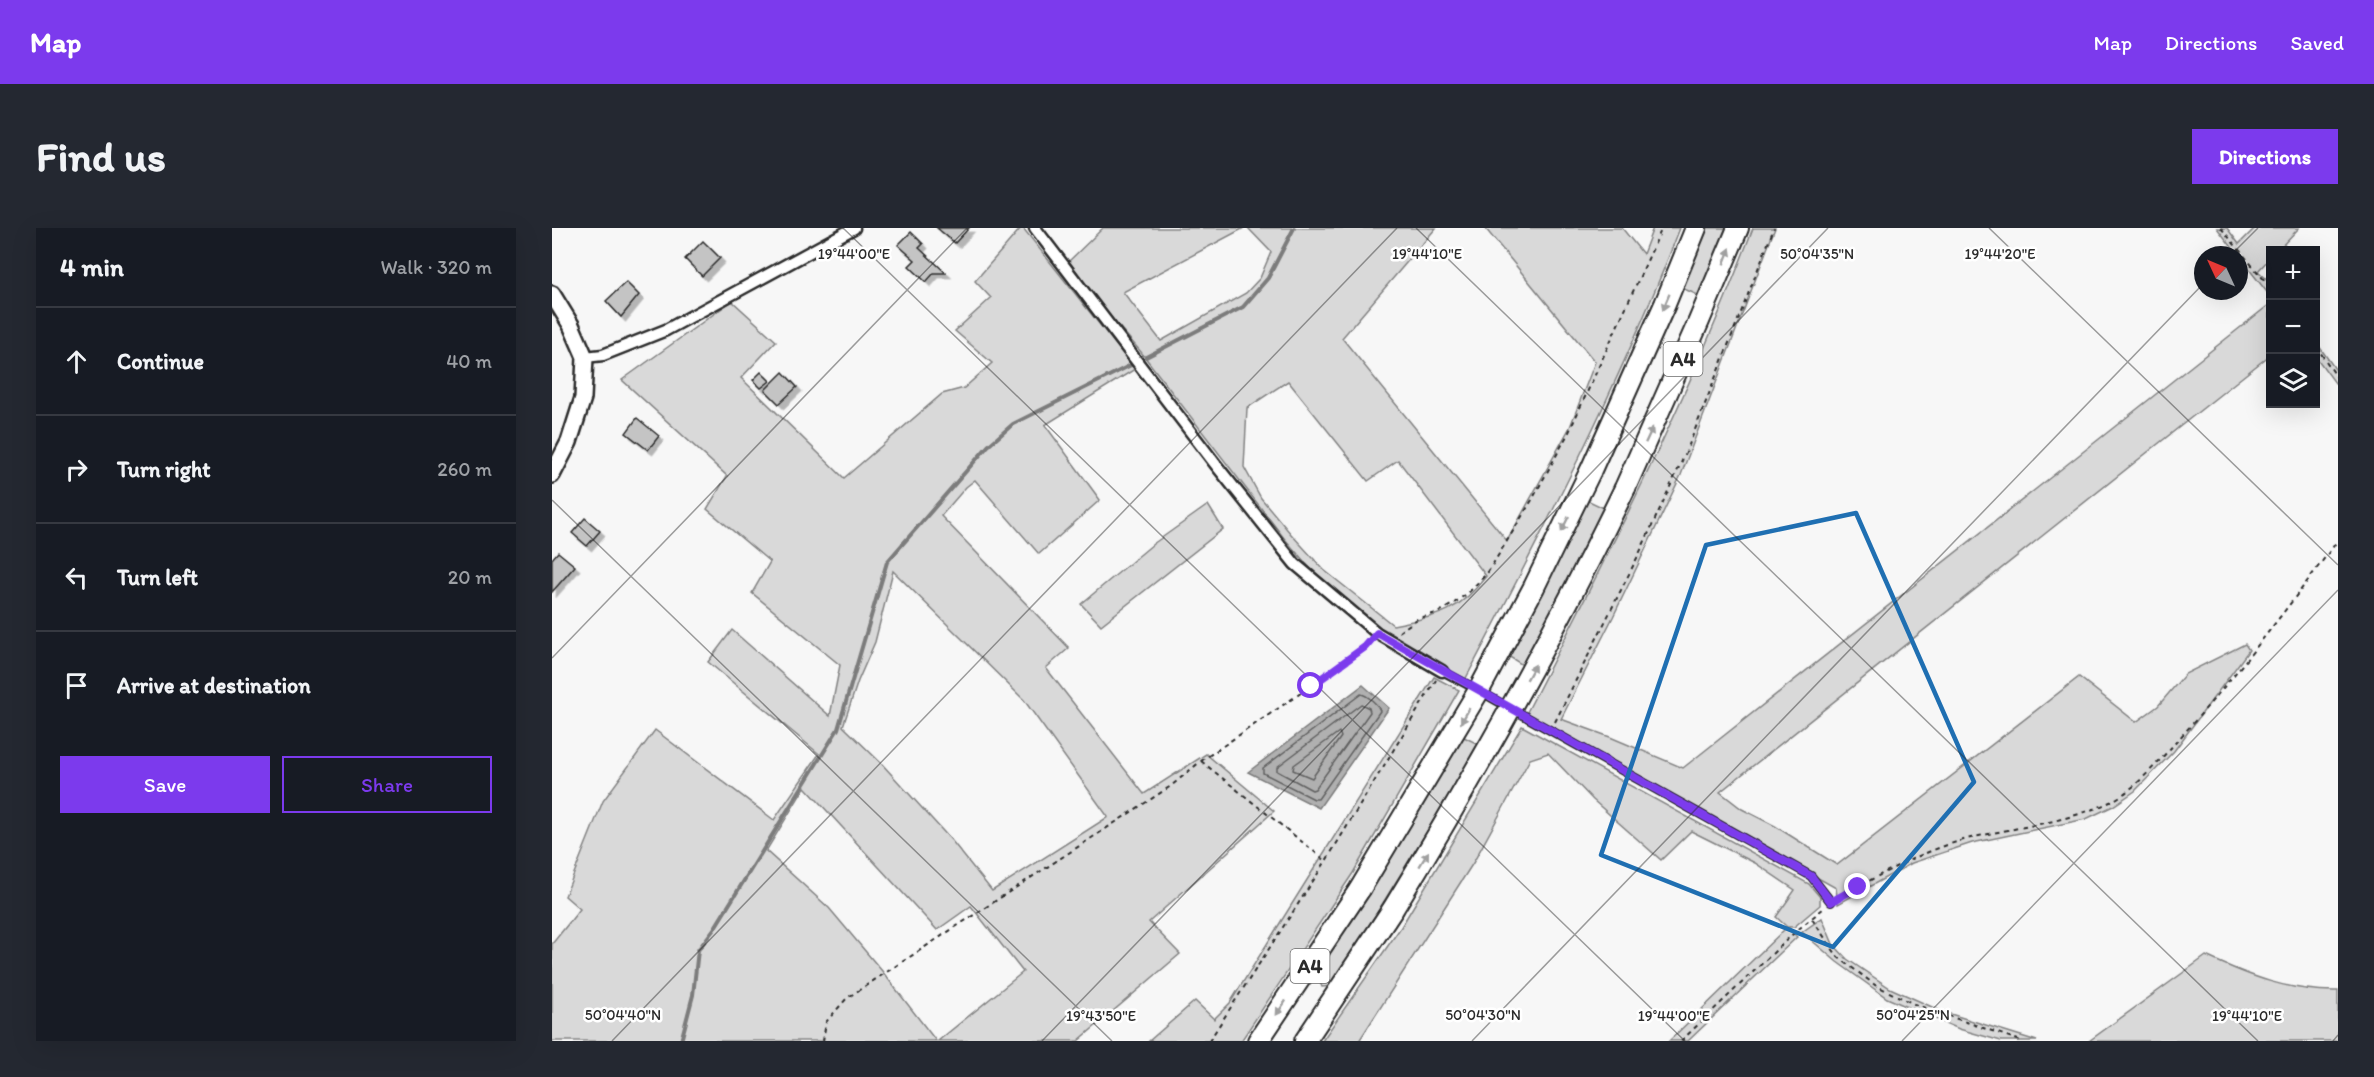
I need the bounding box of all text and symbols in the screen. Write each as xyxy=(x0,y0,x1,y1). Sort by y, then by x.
text: Map xyxy=(30,25,81,59)
text: Map xyxy=(2094,30,2132,55)
text: Directions xyxy=(2165,30,2257,55)
text: Saved xyxy=(2290,30,2344,55)
button: Directions xyxy=(2192,129,2338,184)
text: Find us xyxy=(36,131,166,182)
text: 19°44'00"E xyxy=(818,245,890,263)
text: 19°44'10"E xyxy=(1392,245,1462,263)
text: 50°04'35"N xyxy=(1780,245,1854,263)
text: 19°44'20"E xyxy=(1965,245,2035,263)
north arrow xyxy=(2194,246,2248,300)
map controls xyxy=(2266,246,2320,408)
button: + xyxy=(2266,246,2320,300)
one-way arrow xyxy=(1722,247,1732,265)
text: 4 min xyxy=(60,251,124,283)
text: Walk · 320 m xyxy=(380,255,492,279)
one-way arrow xyxy=(1661,293,1671,311)
button: − xyxy=(2266,300,2320,354)
road number: A4 xyxy=(1664,342,1702,376)
icon: ahead xyxy=(60,345,93,378)
text: Continue xyxy=(117,348,204,375)
text: 40 m xyxy=(446,349,492,373)
button: layers xyxy=(2266,354,2320,408)
one-way arrow xyxy=(1645,426,1654,443)
icon: right xyxy=(60,453,93,486)
text: Turn right xyxy=(117,456,211,483)
text: 260 m xyxy=(437,457,492,481)
one-way arrow xyxy=(1561,516,1570,533)
icon: left xyxy=(60,561,93,594)
text: Turn left xyxy=(117,564,198,591)
text: 20 m xyxy=(448,565,492,589)
one-way arrow xyxy=(1526,663,1536,680)
icon: arrive xyxy=(60,669,93,702)
text: Arrive at destination xyxy=(117,672,311,699)
route start xyxy=(1297,672,1323,698)
one-way arrow xyxy=(1460,707,1470,724)
button: Save xyxy=(60,756,270,813)
button: Share xyxy=(282,756,492,813)
one-way arrow xyxy=(1418,851,1429,867)
route end xyxy=(1844,873,1870,899)
road number: A4 xyxy=(1290,949,1329,983)
one-way arrow xyxy=(1275,999,1287,1015)
text: 50°04'40"N xyxy=(585,1006,661,1024)
text: 50°04'30"N xyxy=(1445,1006,1521,1024)
text: 50°04'25"N xyxy=(1876,1006,1950,1024)
text: 19°43'50"E xyxy=(1066,1007,1136,1025)
text: 19°44'00"E xyxy=(1638,1007,1710,1025)
text: 19°44'10"E xyxy=(2212,1007,2282,1025)

